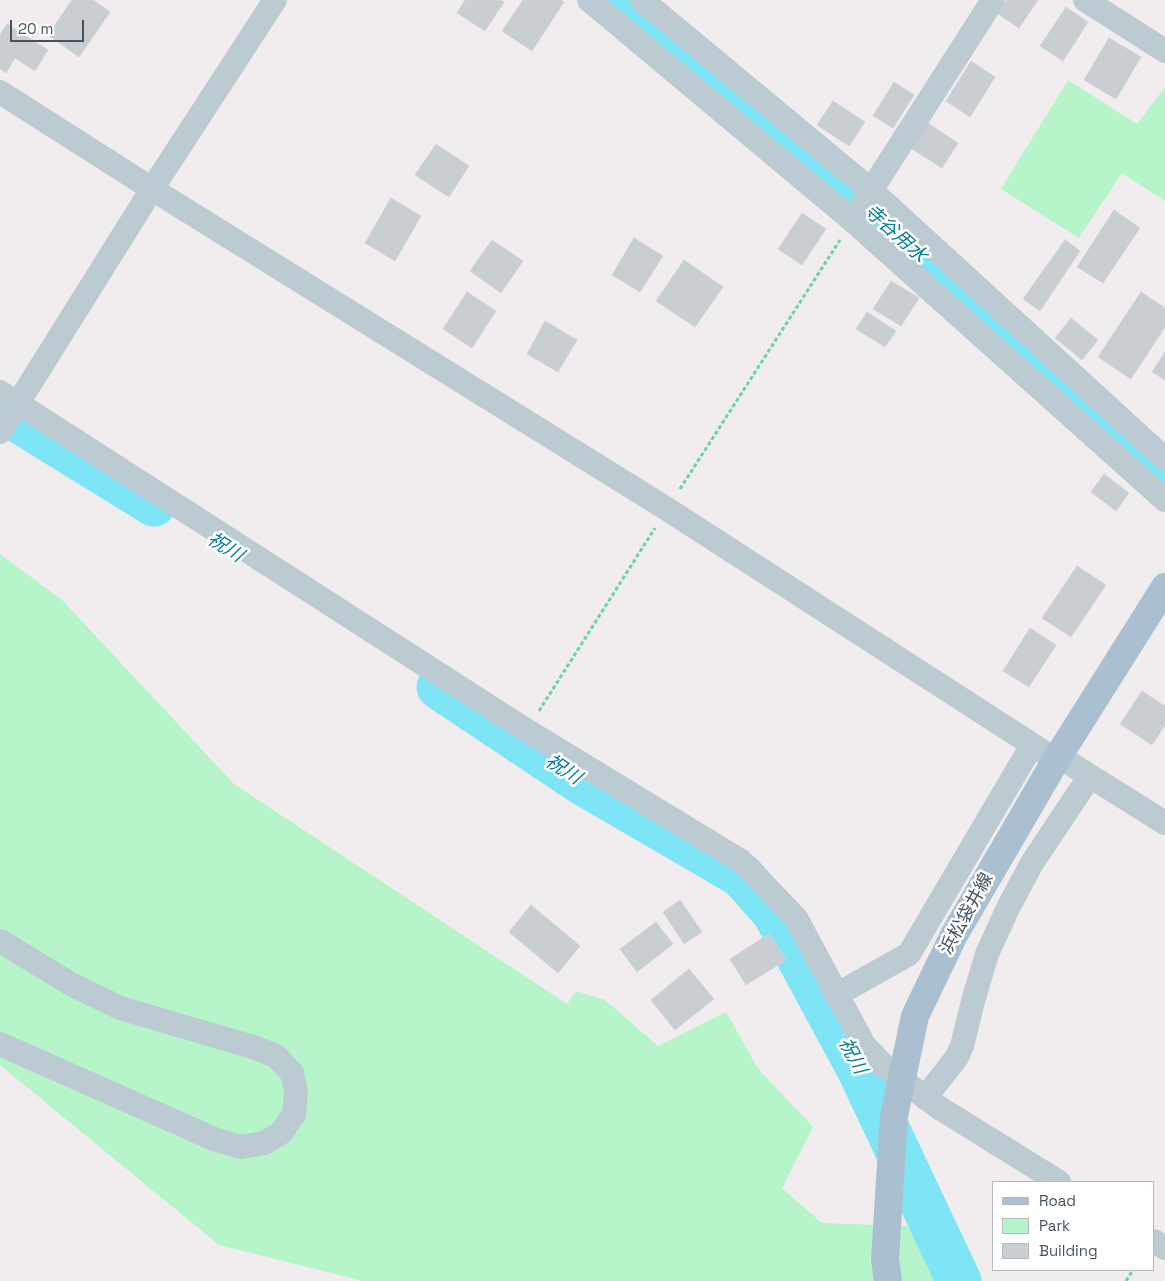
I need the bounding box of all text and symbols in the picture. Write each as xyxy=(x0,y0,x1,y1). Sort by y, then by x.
scale bar xyxy=(12,10,86,42)
text: 20 m xyxy=(18,19,53,38)
water label: 寺谷用水 xyxy=(859,200,931,268)
water label: 祝川 xyxy=(203,528,247,568)
water label: 祝川 xyxy=(541,750,585,790)
street label: 浜松袋井線 xyxy=(936,869,998,959)
water label: 祝川 xyxy=(833,1034,871,1078)
legend xyxy=(992,1181,1155,1271)
text: Road xyxy=(1039,1191,1076,1210)
text: Park xyxy=(1039,1216,1070,1235)
text: Building xyxy=(1039,1241,1098,1260)

